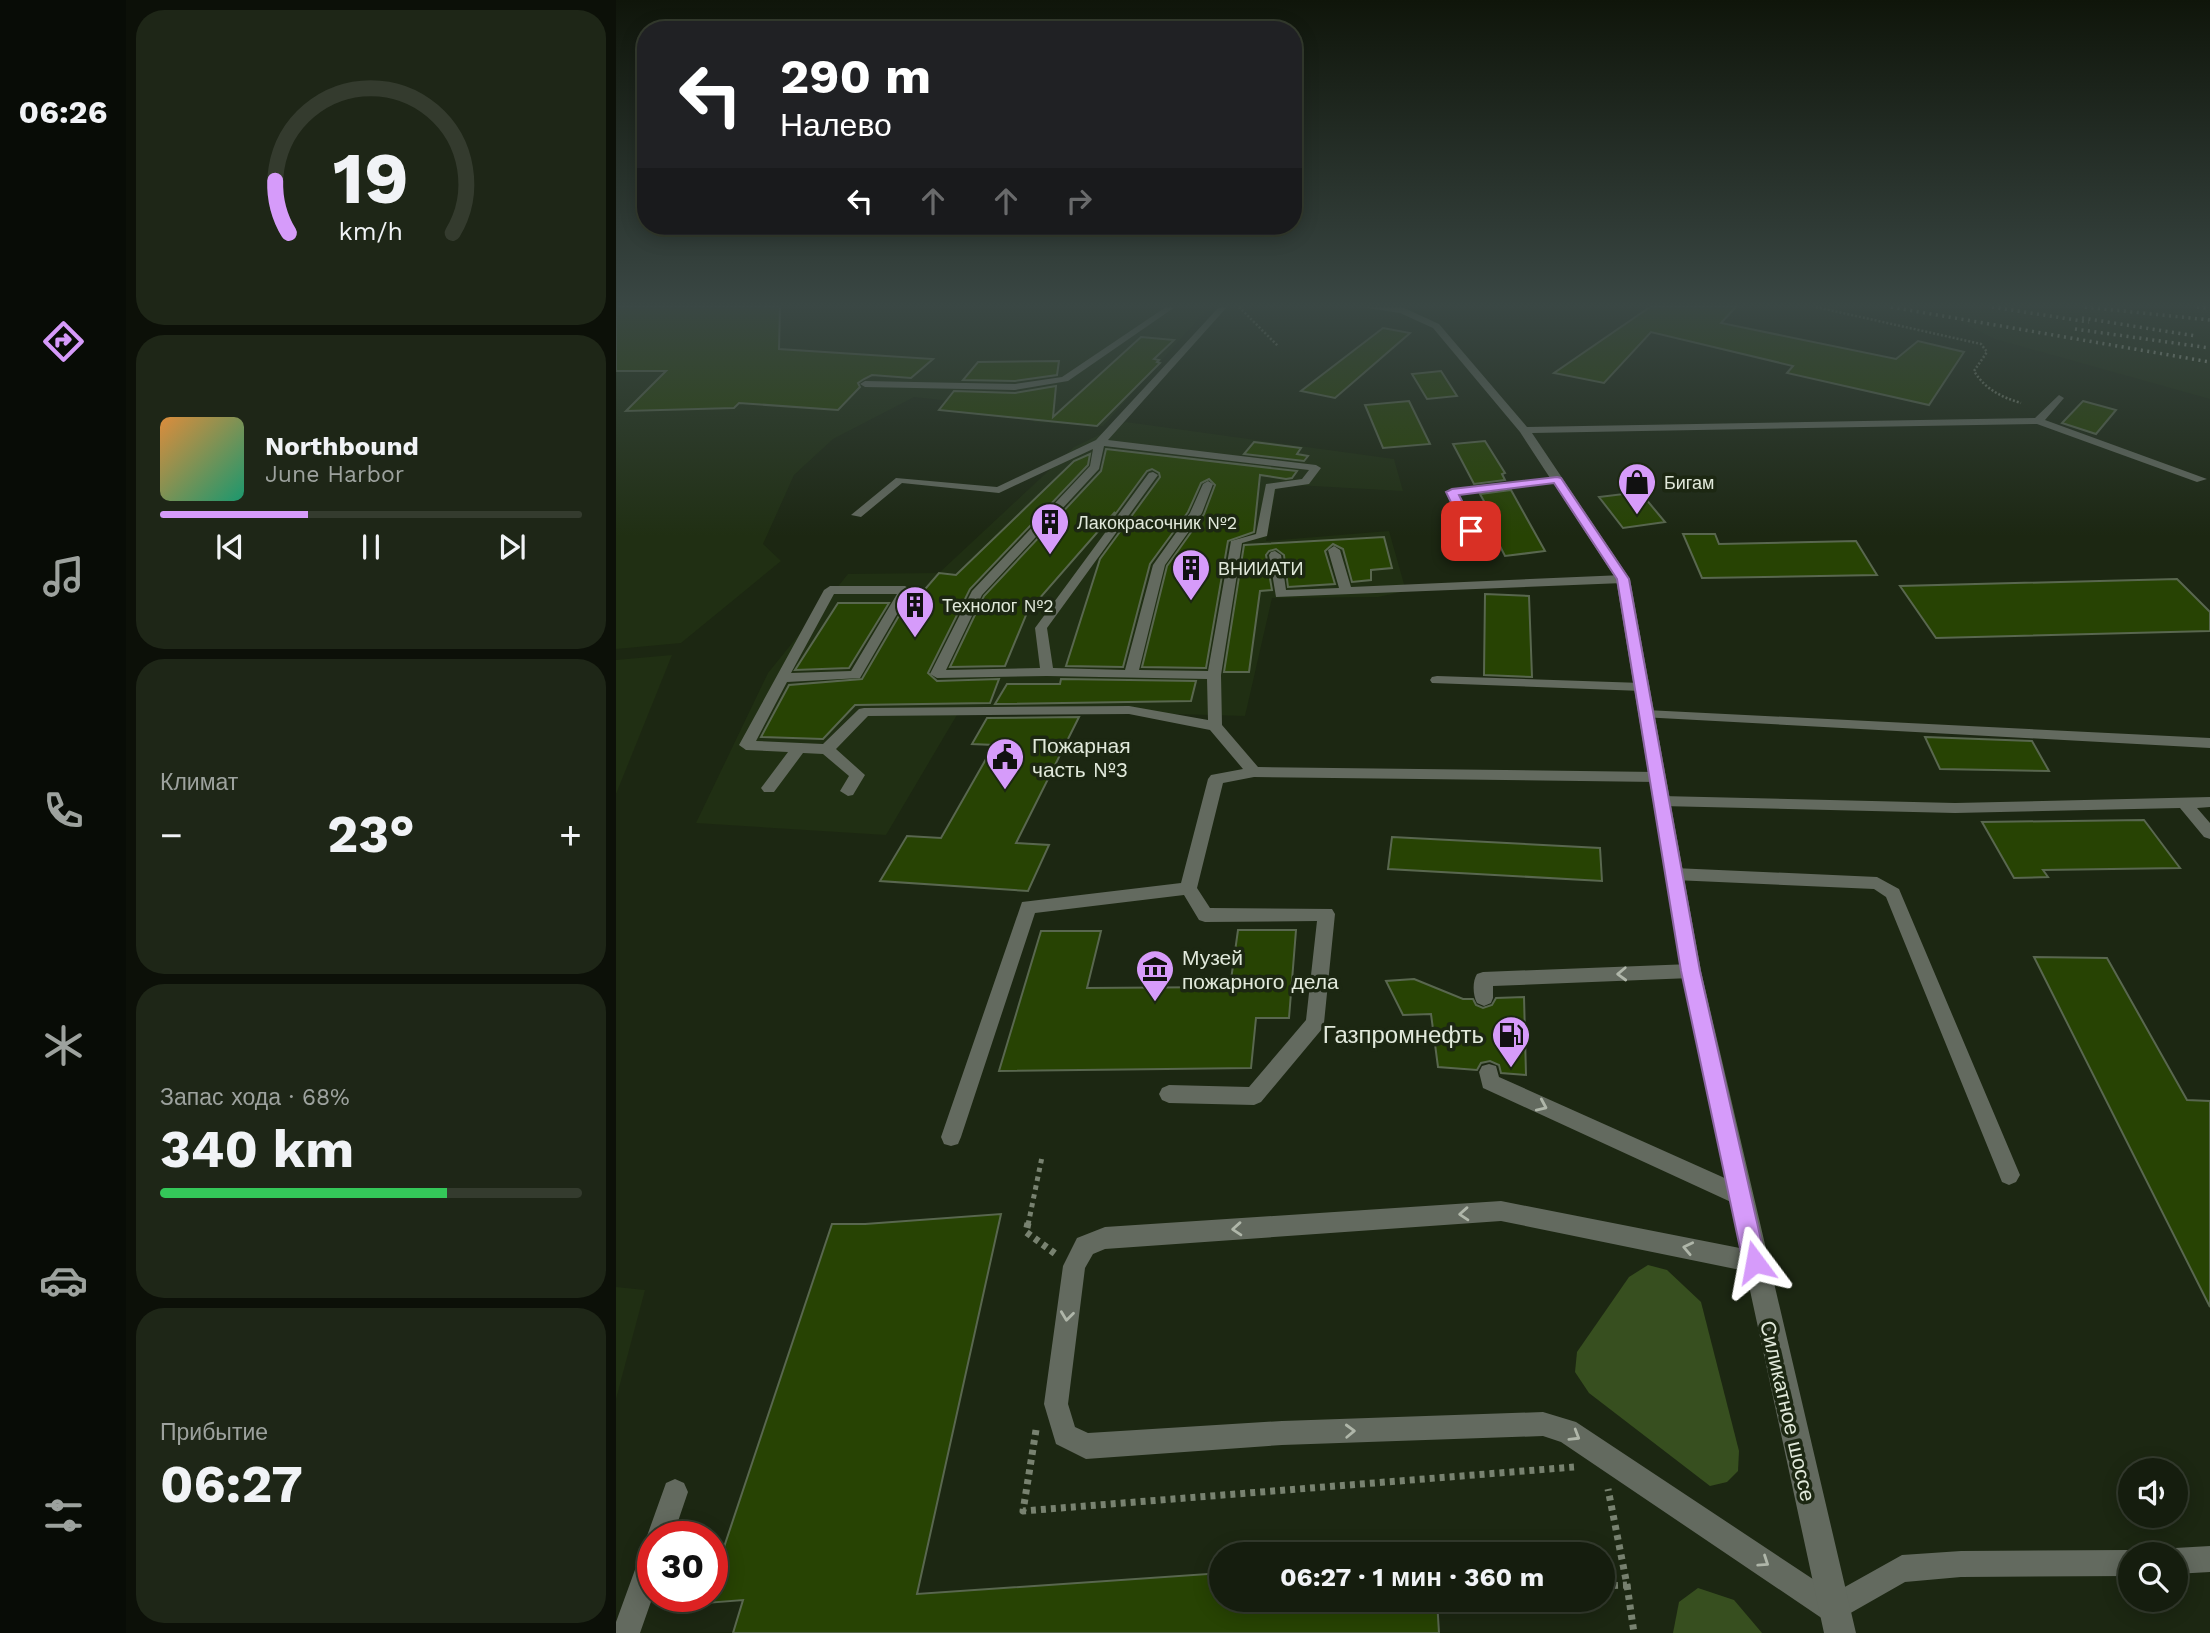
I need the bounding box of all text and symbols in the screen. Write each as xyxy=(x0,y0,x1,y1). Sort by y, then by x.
text: 290 m xyxy=(780,47,931,105)
icon: left xyxy=(665,49,756,140)
text: 06:26 xyxy=(19,93,107,131)
text: Налево xyxy=(780,106,892,144)
text: 19 xyxy=(333,136,409,222)
icon: left xyxy=(841,182,879,220)
icon: ahead xyxy=(914,182,952,220)
icon: ahead xyxy=(987,182,1025,220)
icon: right xyxy=(1060,182,1098,220)
text: km/h xyxy=(339,217,403,246)
icon: directions xyxy=(39,317,88,366)
text: Northbound xyxy=(265,431,419,461)
text: June Harbor xyxy=(265,461,404,488)
shop icon: Бигам xyxy=(1616,461,1658,516)
place label: Бигам xyxy=(1664,472,1714,493)
building icon: Лакокрасочник №2 xyxy=(1029,501,1071,556)
pin xyxy=(1441,501,1501,561)
place label: Лакокрасочник №2 xyxy=(1077,512,1237,533)
icon: arrive xyxy=(1452,512,1490,550)
icon: previous xyxy=(211,528,249,566)
icon: pause xyxy=(352,528,390,566)
icon: next xyxy=(493,528,531,566)
building icon: ВНИИАТИ xyxy=(1170,547,1212,602)
icon: music xyxy=(39,552,88,601)
place label: ВНИИАТИ xyxy=(1218,558,1303,579)
building icon: Технолог №2 xyxy=(894,584,936,639)
place label: Технолог №2 xyxy=(942,595,1054,616)
place label: Пожарная часть №3 xyxy=(1032,733,1131,782)
public building icon: Пожарная часть №3 xyxy=(984,736,1026,791)
text: Климат xyxy=(160,769,238,796)
icon: phone xyxy=(39,786,88,835)
text: 23° xyxy=(327,804,415,865)
text: − xyxy=(160,813,183,857)
text: + xyxy=(559,813,582,857)
place label: Музей пожарного дела xyxy=(1182,945,1339,994)
museum icon: Музей пожарного дела xyxy=(1134,948,1176,1003)
one-way arrow xyxy=(1617,966,1628,981)
fuel station icon: Газпромнефть xyxy=(1490,1014,1532,1069)
icon: climate xyxy=(39,1021,88,1070)
place label: Газпромнефть xyxy=(1323,1021,1484,1049)
text: Запас хода · 68% xyxy=(160,1084,350,1111)
one-way arrow xyxy=(1536,1097,1548,1111)
text: 340 km xyxy=(160,1119,354,1180)
one-way arrow xyxy=(1458,1206,1469,1221)
one-way arrow xyxy=(1231,1221,1242,1236)
position arrow xyxy=(1718,1225,1792,1299)
one-way arrow xyxy=(1682,1241,1694,1256)
icon: car xyxy=(39,1256,88,1305)
one-way arrow xyxy=(1060,1310,1075,1322)
street label: Силикатное шоссе xyxy=(1755,1318,1821,1504)
text: Прибытие xyxy=(160,1419,268,1446)
one-way arrow xyxy=(1345,1423,1356,1439)
one-way arrow xyxy=(1567,1428,1580,1441)
text: 06:27 xyxy=(160,1454,303,1515)
map controls xyxy=(2118,1458,2188,1612)
button: sound xyxy=(2118,1458,2188,1528)
icon: filters xyxy=(39,1491,88,1540)
speed limit sign: 30 xyxy=(637,1521,728,1612)
button: search xyxy=(2118,1542,2188,1612)
one-way arrow xyxy=(1756,1554,1769,1566)
text: 06:27 · 1 мин · 360 m xyxy=(1280,1562,1544,1592)

